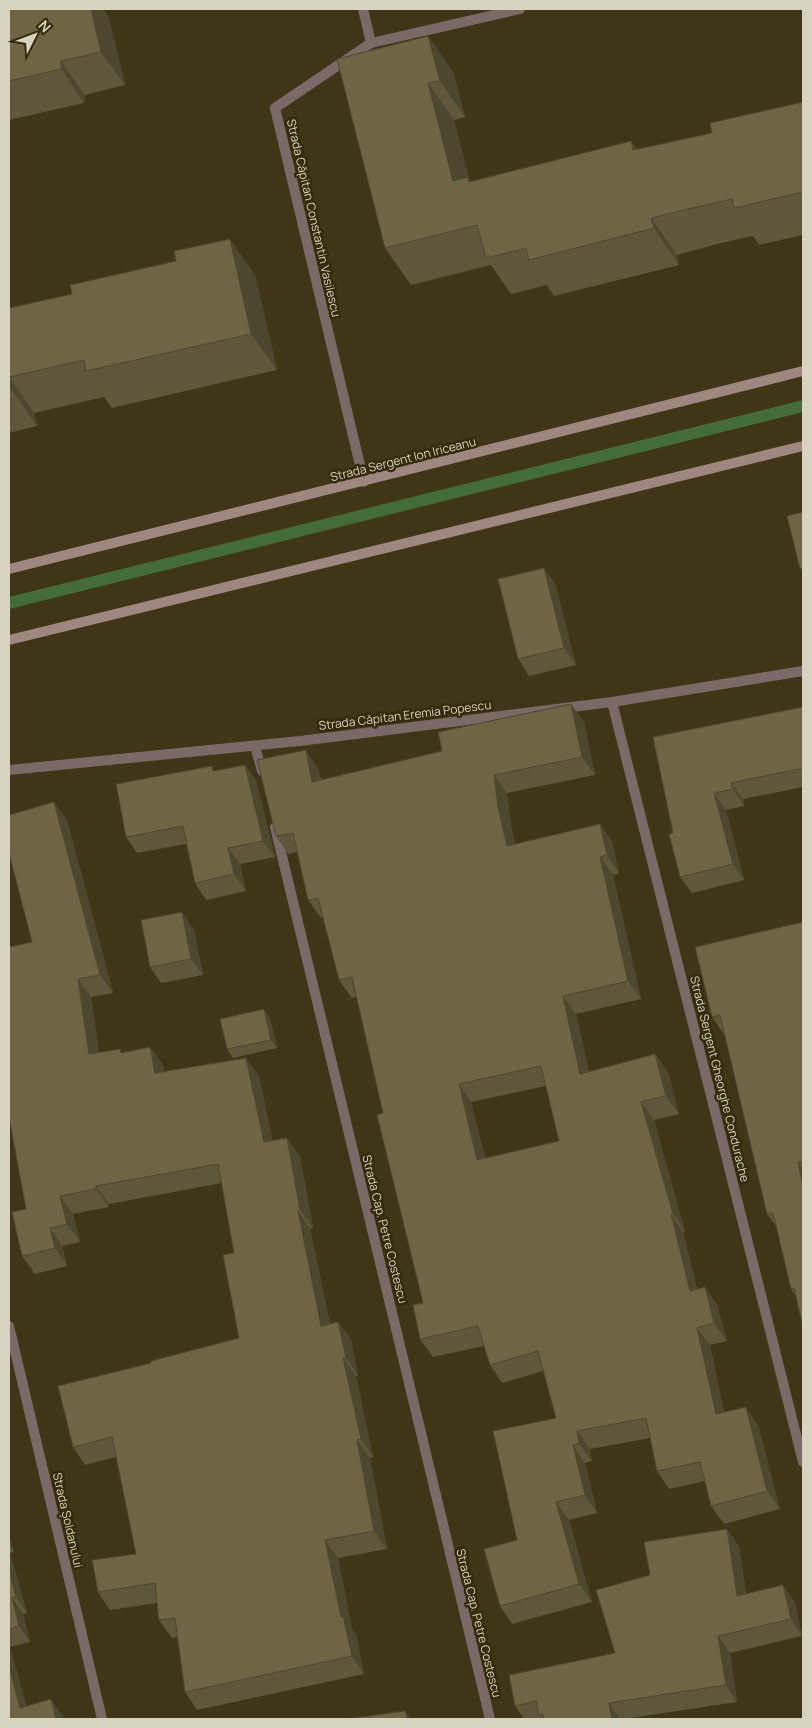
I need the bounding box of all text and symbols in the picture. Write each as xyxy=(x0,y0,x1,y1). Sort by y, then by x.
north arrow xyxy=(10,10,60,60)
text: N xyxy=(35,16,55,36)
street label: Strada Căpitan Constantin Vasilescu xyxy=(283,117,345,319)
street label: Strada Sergent Ion Iriceanu xyxy=(328,433,478,485)
street label: Strada Căpitan Eremia Popescu xyxy=(318,696,492,734)
street label: Strada Sergent Gheorghe Condurache xyxy=(686,974,754,1184)
street label: Strada Cap. Petre Costescu xyxy=(358,1153,412,1305)
street label: Strada Șoldanului xyxy=(49,1471,87,1569)
street label: Strada Cap. Petre Costescu xyxy=(452,1547,506,1699)

